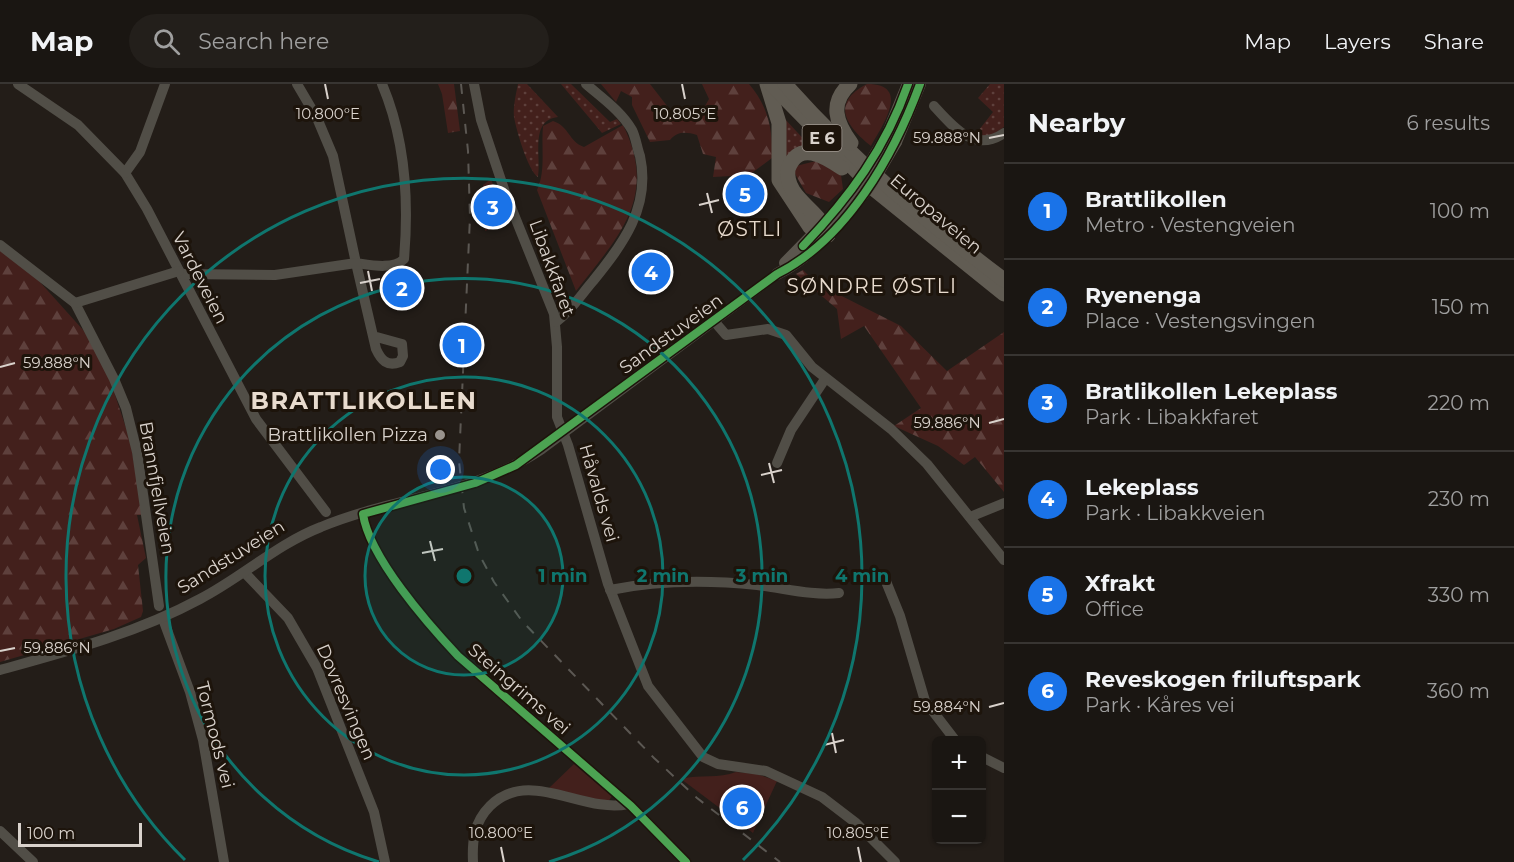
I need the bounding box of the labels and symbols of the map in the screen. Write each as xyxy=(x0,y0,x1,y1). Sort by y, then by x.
text: 10.800°E xyxy=(296,104,360,123)
text: 10.805°E xyxy=(654,104,716,123)
road number: E 6 xyxy=(802,125,842,151)
text: 59.888°N xyxy=(913,128,981,147)
street label: Europaveien xyxy=(886,169,986,259)
pin: 5 xyxy=(726,172,764,216)
pin: 3 xyxy=(474,184,512,230)
street label: Libakkfaret xyxy=(524,217,580,319)
district label: ØSTLI xyxy=(717,217,783,241)
street label: Vardeveien xyxy=(167,228,233,328)
pin: 4 xyxy=(632,250,670,294)
pin: 2 xyxy=(382,266,422,310)
district label: SØNDRE ØSTLI xyxy=(786,274,958,298)
street label: Sandstuveien xyxy=(615,289,727,379)
pin: 1 xyxy=(442,322,482,368)
text: 59.888°N xyxy=(23,353,91,372)
district label: BRATTLIKOLLEN xyxy=(251,386,477,415)
text: 59.886°N xyxy=(913,413,981,432)
street label: Brannfjellveien xyxy=(134,420,180,556)
place label: Brattlikollen Pizza xyxy=(267,424,428,446)
marker: Brattlikollen Pizza xyxy=(433,428,447,442)
street label: Håvalds vei xyxy=(575,441,623,545)
your location xyxy=(426,455,455,484)
street label: Sandstuveien xyxy=(173,515,289,599)
text: 1 min xyxy=(539,565,587,587)
text: 2 min xyxy=(637,565,689,587)
text: 3 min xyxy=(735,565,788,587)
text: 4 min xyxy=(835,565,889,587)
centre of rings xyxy=(454,566,474,586)
text: 59.886°N xyxy=(23,638,91,657)
street label: Steingrims vei xyxy=(463,639,575,739)
street label: Dovresvingen xyxy=(312,641,380,763)
street label: Tormods vei xyxy=(191,679,239,791)
text: 59.884°N xyxy=(913,697,981,716)
pin: 6 xyxy=(722,784,762,830)
scale bar xyxy=(18,820,142,848)
text: 10.800°E xyxy=(469,823,533,842)
text: 10.805°E xyxy=(827,823,889,842)

